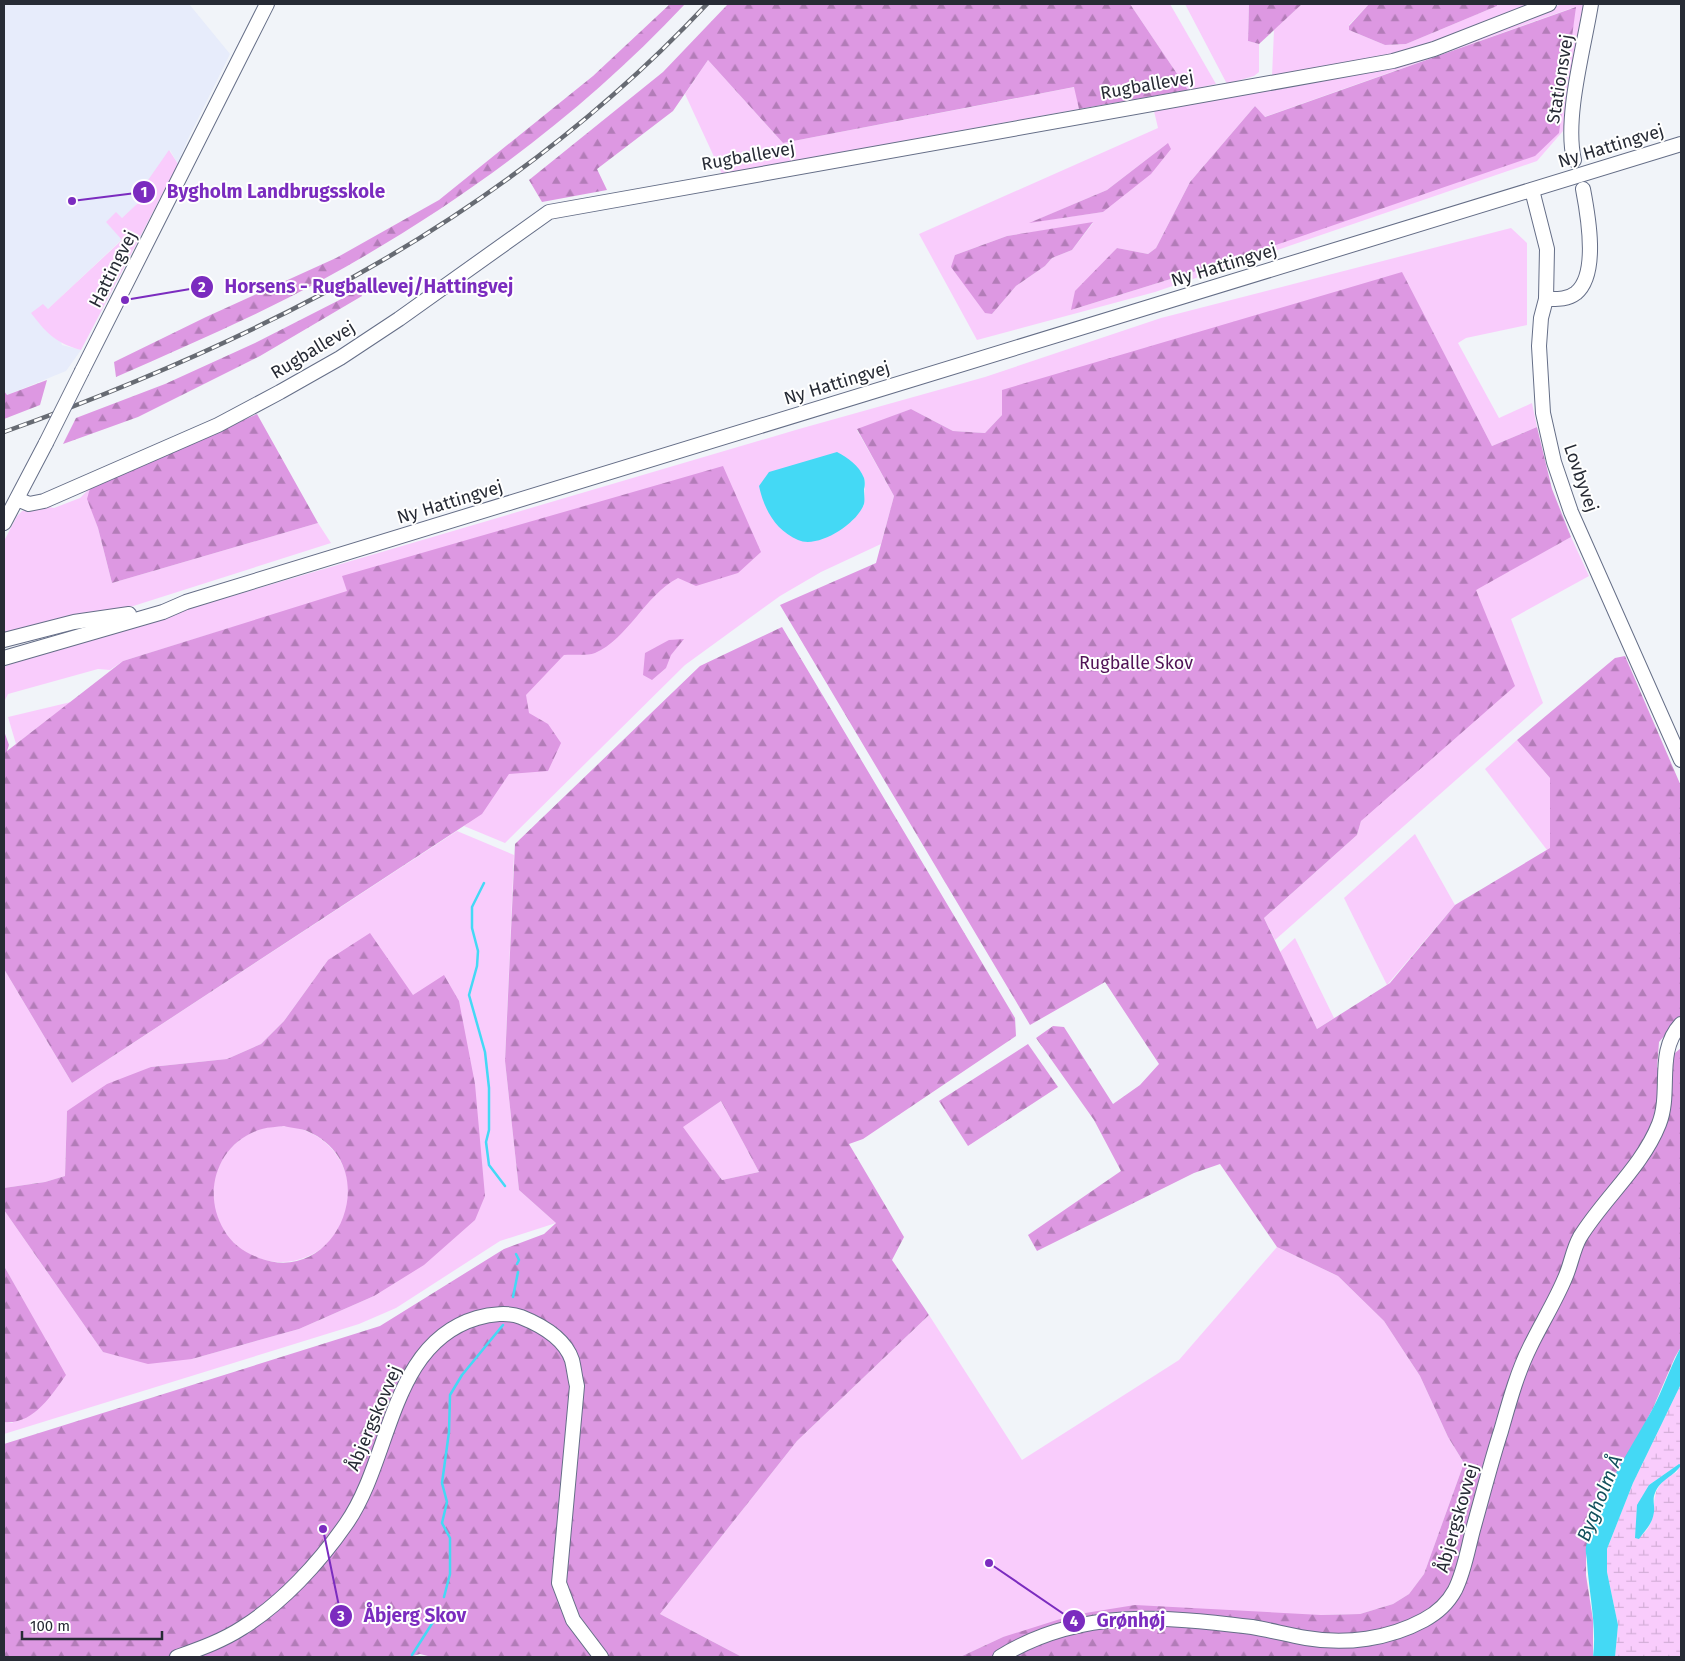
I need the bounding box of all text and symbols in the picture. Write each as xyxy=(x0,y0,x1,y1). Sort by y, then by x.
street label: Stationsvej xyxy=(1542,33,1578,125)
street label: Rugballevej xyxy=(1098,66,1196,104)
street label: Ny Hattingvej xyxy=(1555,119,1667,173)
street label: Rugballevej xyxy=(699,137,797,175)
callout: Bygholm Landbrugsskole xyxy=(132,175,395,209)
text: Bygholm Landbrugsskole xyxy=(167,180,385,203)
text: 1 xyxy=(141,183,147,201)
street label: Hattingvej xyxy=(84,227,142,311)
street label: Ny Hattingvej xyxy=(1168,238,1280,292)
callout: Horsens - Rugballevej/Hattingvej xyxy=(189,270,523,304)
text: Horsens - Rugballevej/Hattingvej xyxy=(225,275,513,298)
text: 2 xyxy=(198,278,206,296)
street label: Rugballevej xyxy=(267,316,359,384)
street label: Ny Hattingvej xyxy=(781,356,893,410)
street label: Lovbyvej xyxy=(1559,441,1603,515)
street label: Ny Hattingvej xyxy=(394,475,506,529)
park label: Rugballe Skov xyxy=(1079,652,1193,674)
street label: Åbjergskovvej xyxy=(341,1362,406,1474)
water label: Bygholm Å xyxy=(1572,1452,1627,1545)
street label: Åbjergskovvej xyxy=(1430,1461,1483,1575)
callout: Åbjerg Skov xyxy=(328,1599,476,1633)
text: Åbjerg Skov xyxy=(363,1602,467,1627)
callout: Grønhøj xyxy=(1061,1604,1175,1638)
text: 3 xyxy=(336,1607,345,1625)
scale bar xyxy=(22,1608,162,1640)
text: Grønhøj xyxy=(1097,1609,1165,1632)
text: 4 xyxy=(1070,1612,1079,1630)
text: 100 m xyxy=(30,1617,70,1635)

